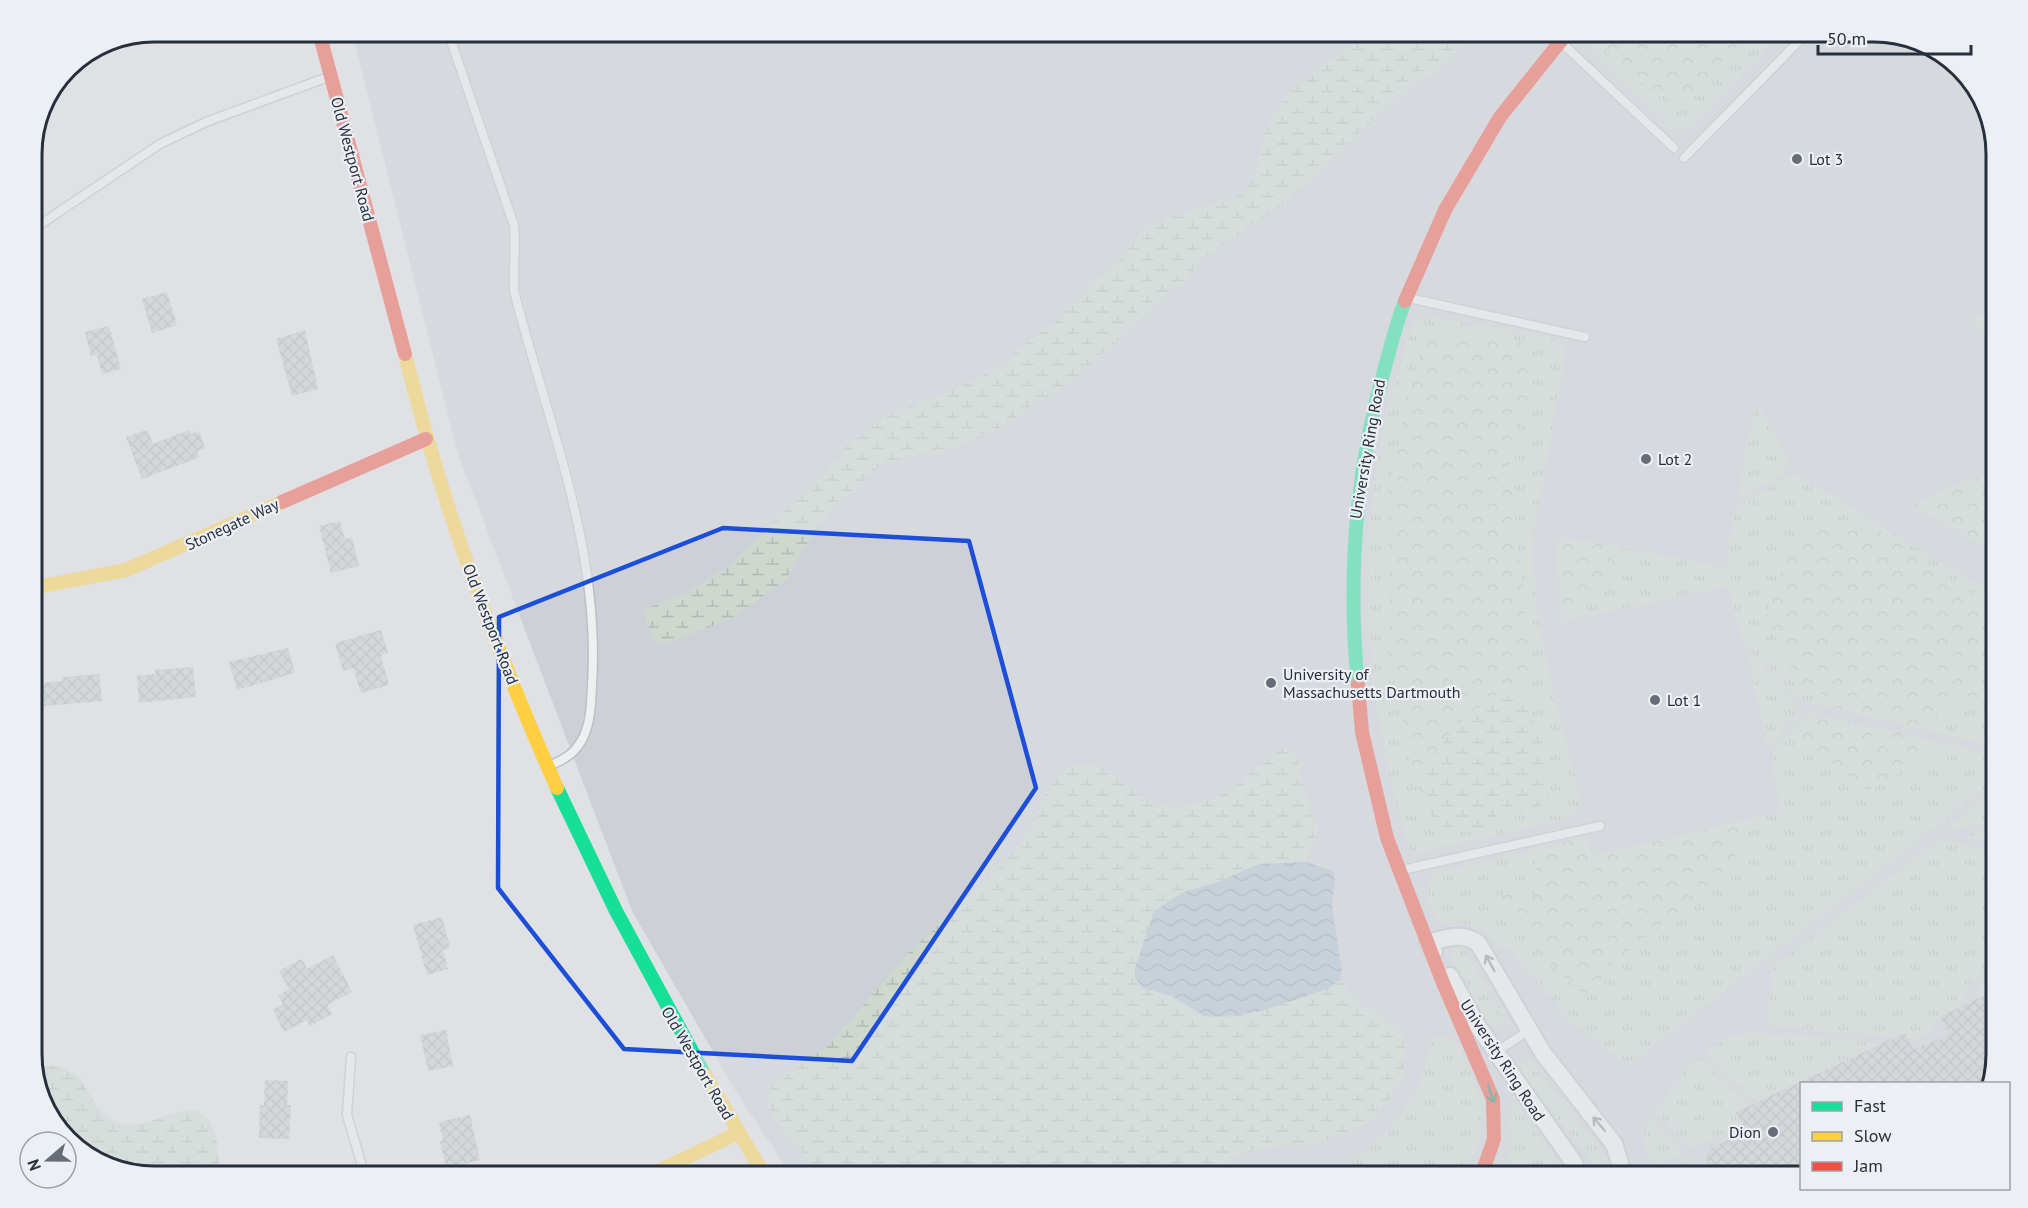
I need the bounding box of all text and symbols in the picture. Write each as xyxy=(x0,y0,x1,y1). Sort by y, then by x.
scale bar xyxy=(1818,18,1971,56)
text: 50 m xyxy=(1827,27,1866,50)
street label: Old Westport Road xyxy=(327,95,379,223)
place label: Lot 3 xyxy=(1809,149,1843,169)
marker: Lot 3 xyxy=(1790,152,1804,166)
street label: University Ring Road xyxy=(1345,378,1389,520)
place label: Lot 2 xyxy=(1658,449,1692,469)
marker: Lot 2 xyxy=(1639,452,1653,466)
street label: Stonegate Way xyxy=(182,493,282,554)
street label: Old Westport Road xyxy=(459,561,523,687)
place label: University of Massachusetts Dartmouth xyxy=(1283,664,1460,702)
marker: University of Massachusetts Dartmouth xyxy=(1264,676,1278,690)
place label: Lot 1 xyxy=(1667,690,1701,710)
marker: Lot 1 xyxy=(1648,693,1662,707)
one-way arrow xyxy=(1484,955,1495,973)
street label: University Ring Road xyxy=(1456,995,1550,1125)
street label: Old Westport Road xyxy=(657,1003,739,1123)
legend xyxy=(1800,1082,2010,1190)
one-way arrow xyxy=(1486,1084,1497,1103)
text: Fast xyxy=(1854,1094,1886,1117)
one-way arrow xyxy=(1592,1117,1606,1132)
place label: Dion xyxy=(1729,1122,1761,1142)
text: Slow xyxy=(1854,1124,1892,1147)
marker: Dion xyxy=(1766,1125,1780,1139)
north arrow xyxy=(18,1130,78,1190)
text: Jam xyxy=(1853,1154,1883,1177)
text: N xyxy=(23,1157,45,1173)

